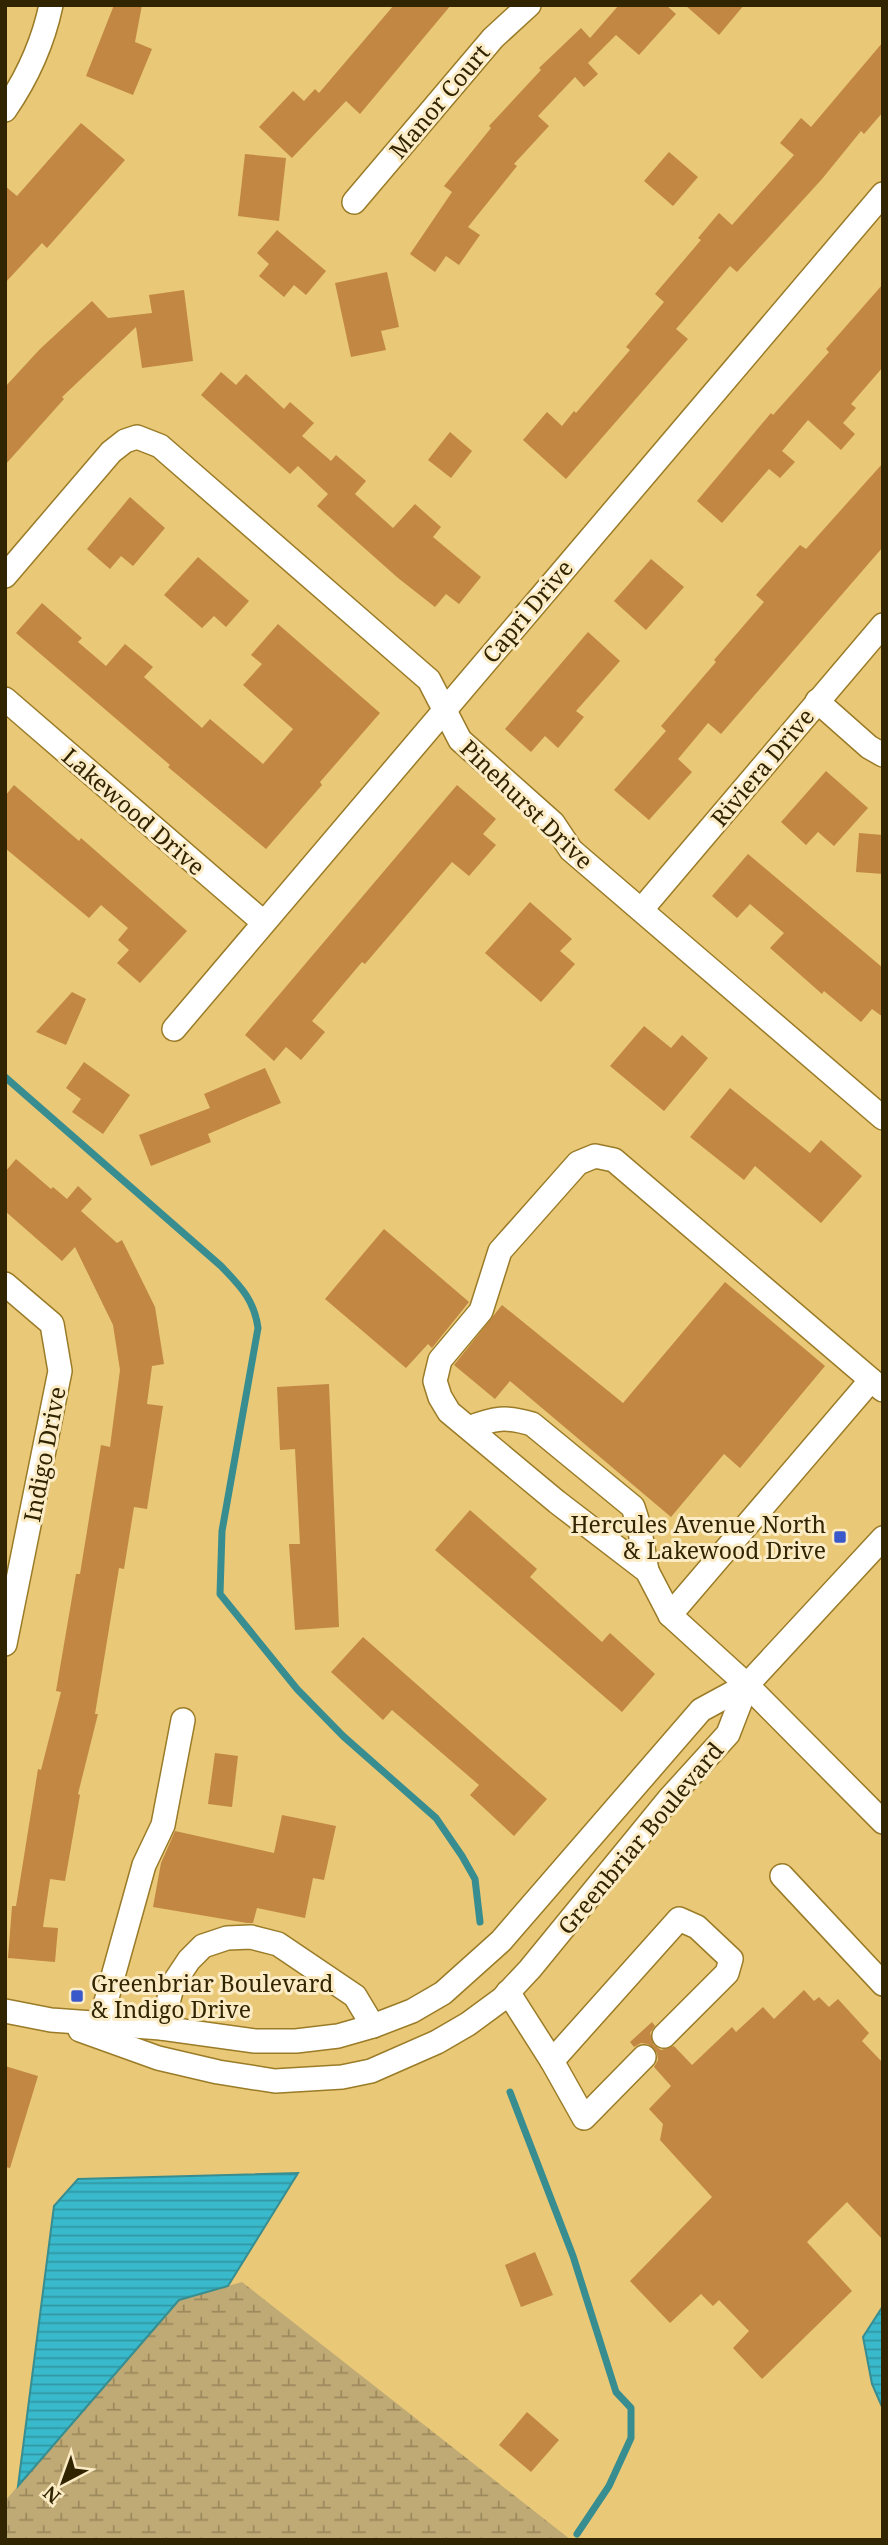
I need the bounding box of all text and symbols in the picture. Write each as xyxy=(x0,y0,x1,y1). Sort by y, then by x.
street label: Manor Court xyxy=(382,37,496,165)
street label: Capri Drive xyxy=(474,552,580,670)
street label: Riviera Drive xyxy=(703,701,821,833)
street label: Pinehurst Drive xyxy=(454,732,600,876)
street label: Lakewood Drive xyxy=(56,740,212,882)
street label: Indigo Drive xyxy=(15,1384,73,1524)
place label: Hercules Avenue North & Lakewood Drive xyxy=(570,1508,826,1566)
marker: Hercules Avenue North & Lakewood Drive xyxy=(832,1529,848,1545)
street label: Greenbriar Boulevard xyxy=(550,1735,730,1941)
place label: Greenbriar Boulevard & Indigo Drive xyxy=(91,1967,333,2025)
marker: Greenbriar Boulevard & Indigo Drive xyxy=(69,1988,85,2004)
north arrow xyxy=(28,2447,98,2517)
text: N xyxy=(38,2480,66,2510)

